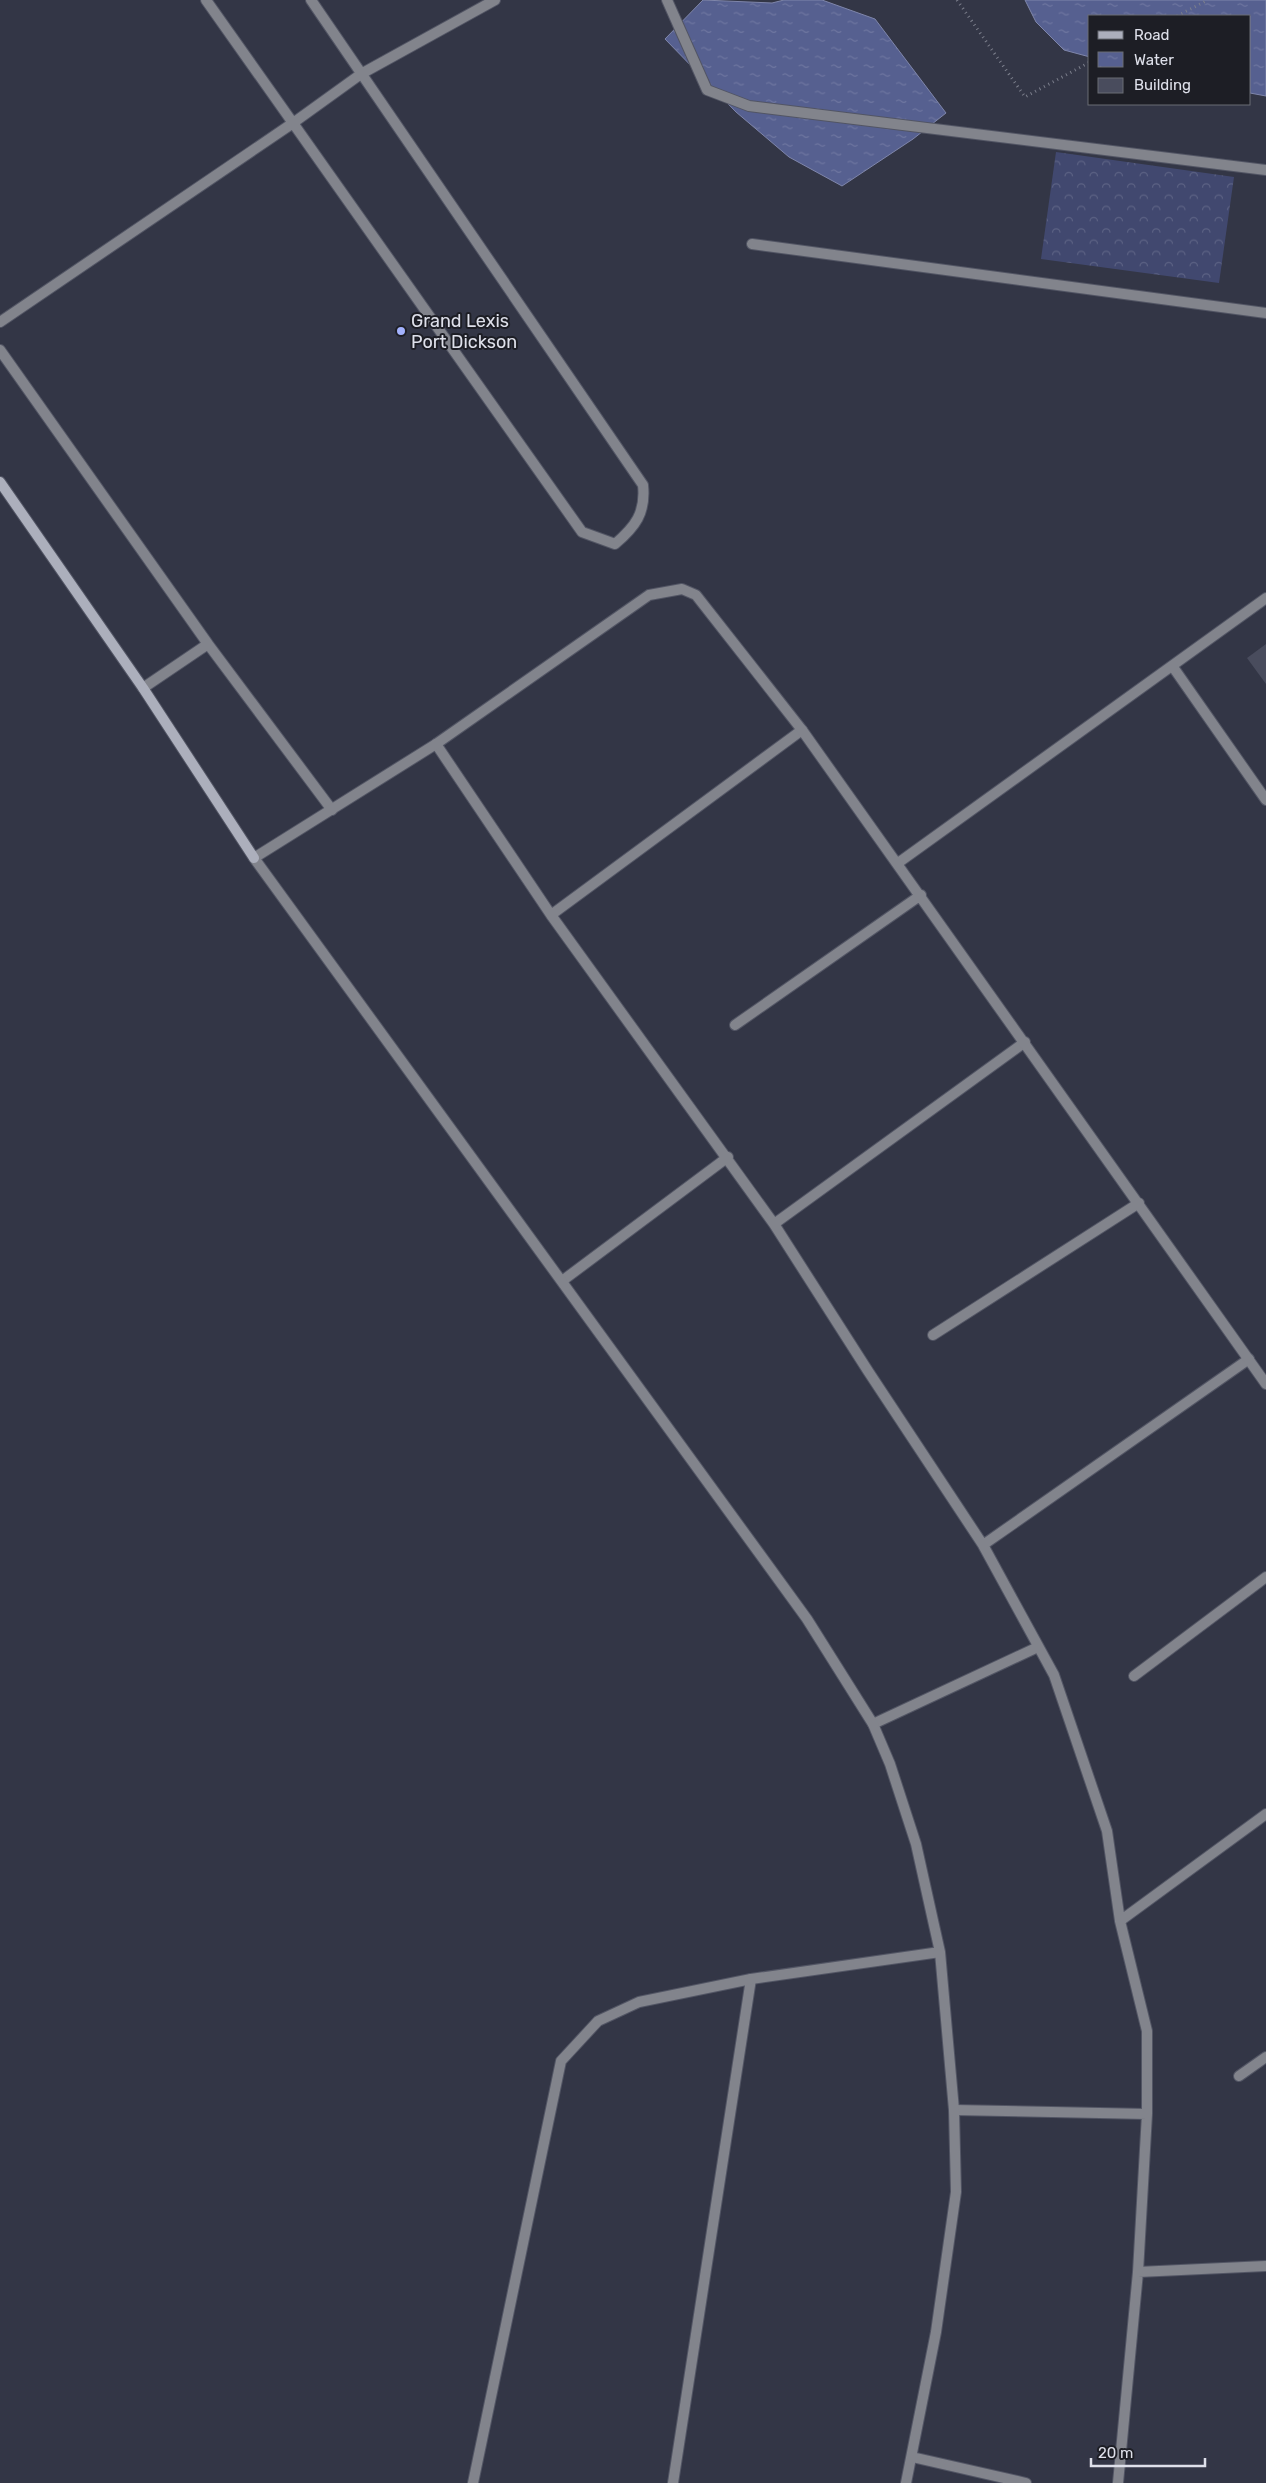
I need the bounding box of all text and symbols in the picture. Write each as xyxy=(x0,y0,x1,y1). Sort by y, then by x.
legend xyxy=(1088,15,1251,105)
text: Road xyxy=(1134,26,1170,44)
text: Water xyxy=(1134,51,1174,69)
text: Building xyxy=(1134,76,1191,94)
place label: Grand Lexis Port Dickson xyxy=(411,310,517,353)
marker: Grand Lexis Port Dickson xyxy=(395,325,407,337)
scale bar xyxy=(1091,2436,1205,2468)
text: 20 m xyxy=(1098,2444,1133,2462)

